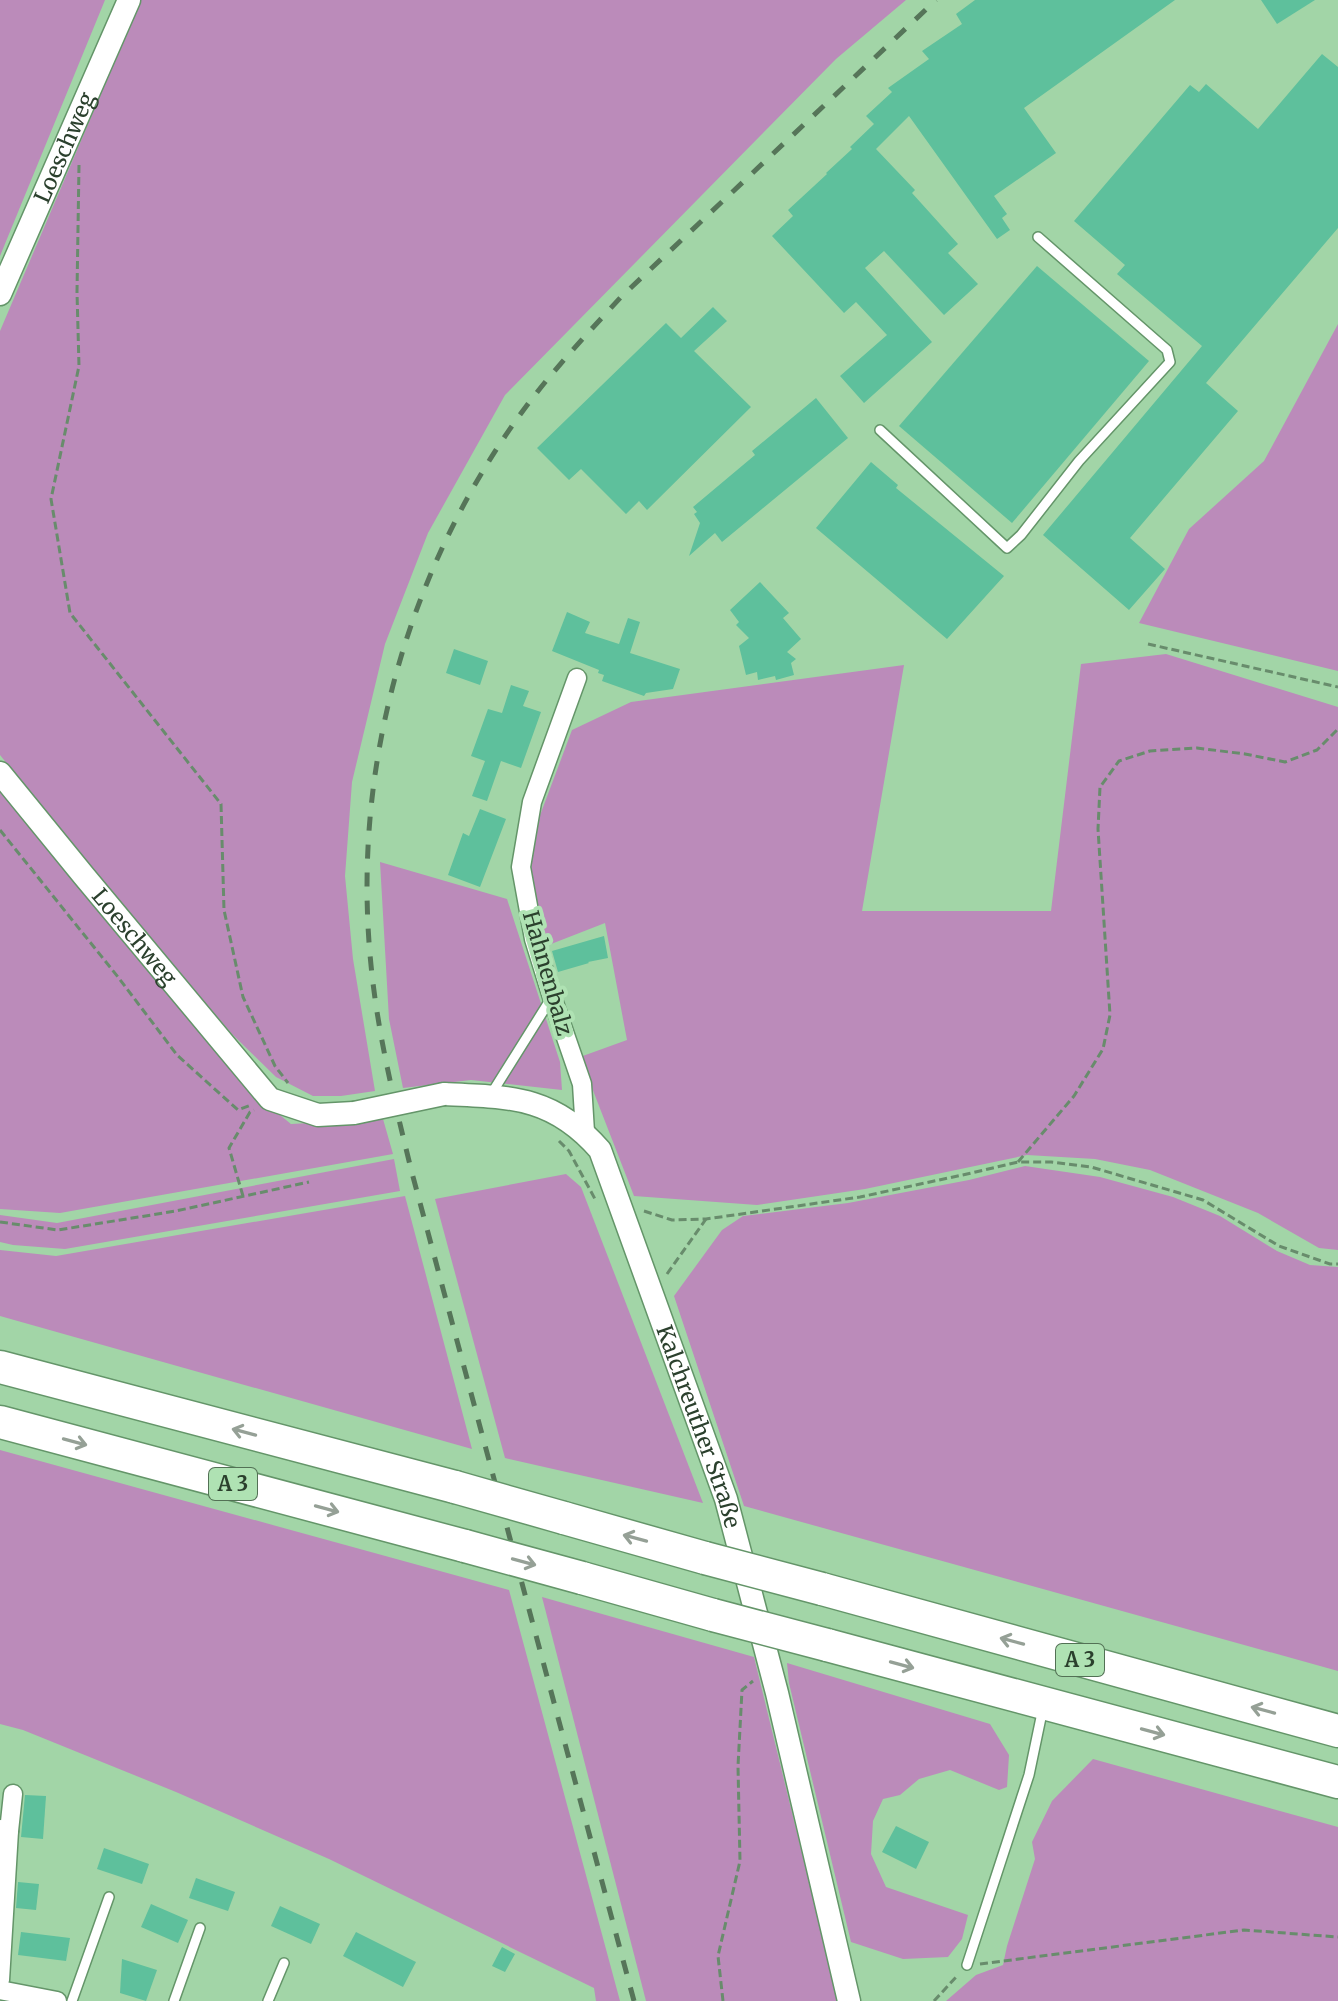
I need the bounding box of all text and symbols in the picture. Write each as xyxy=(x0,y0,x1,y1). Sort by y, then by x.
street label: Loeschweg xyxy=(28,88,101,207)
street label: Loeschweg xyxy=(86,882,183,991)
street label: Hahnenbalz xyxy=(517,907,579,1039)
street label: Kalchreuther Straße xyxy=(650,1321,747,1531)
one-way arrow xyxy=(231,1423,257,1438)
one-way arrow xyxy=(62,1436,88,1451)
road number: A 3 xyxy=(209,1468,257,1500)
one-way arrow xyxy=(313,1503,339,1518)
one-way arrow xyxy=(622,1530,648,1545)
one-way arrow xyxy=(510,1555,536,1570)
one-way arrow xyxy=(1000,1633,1026,1648)
road number: A 3 xyxy=(1056,1644,1104,1676)
one-way arrow xyxy=(888,1658,914,1673)
one-way arrow xyxy=(1250,1702,1276,1717)
one-way arrow xyxy=(1139,1726,1165,1741)

